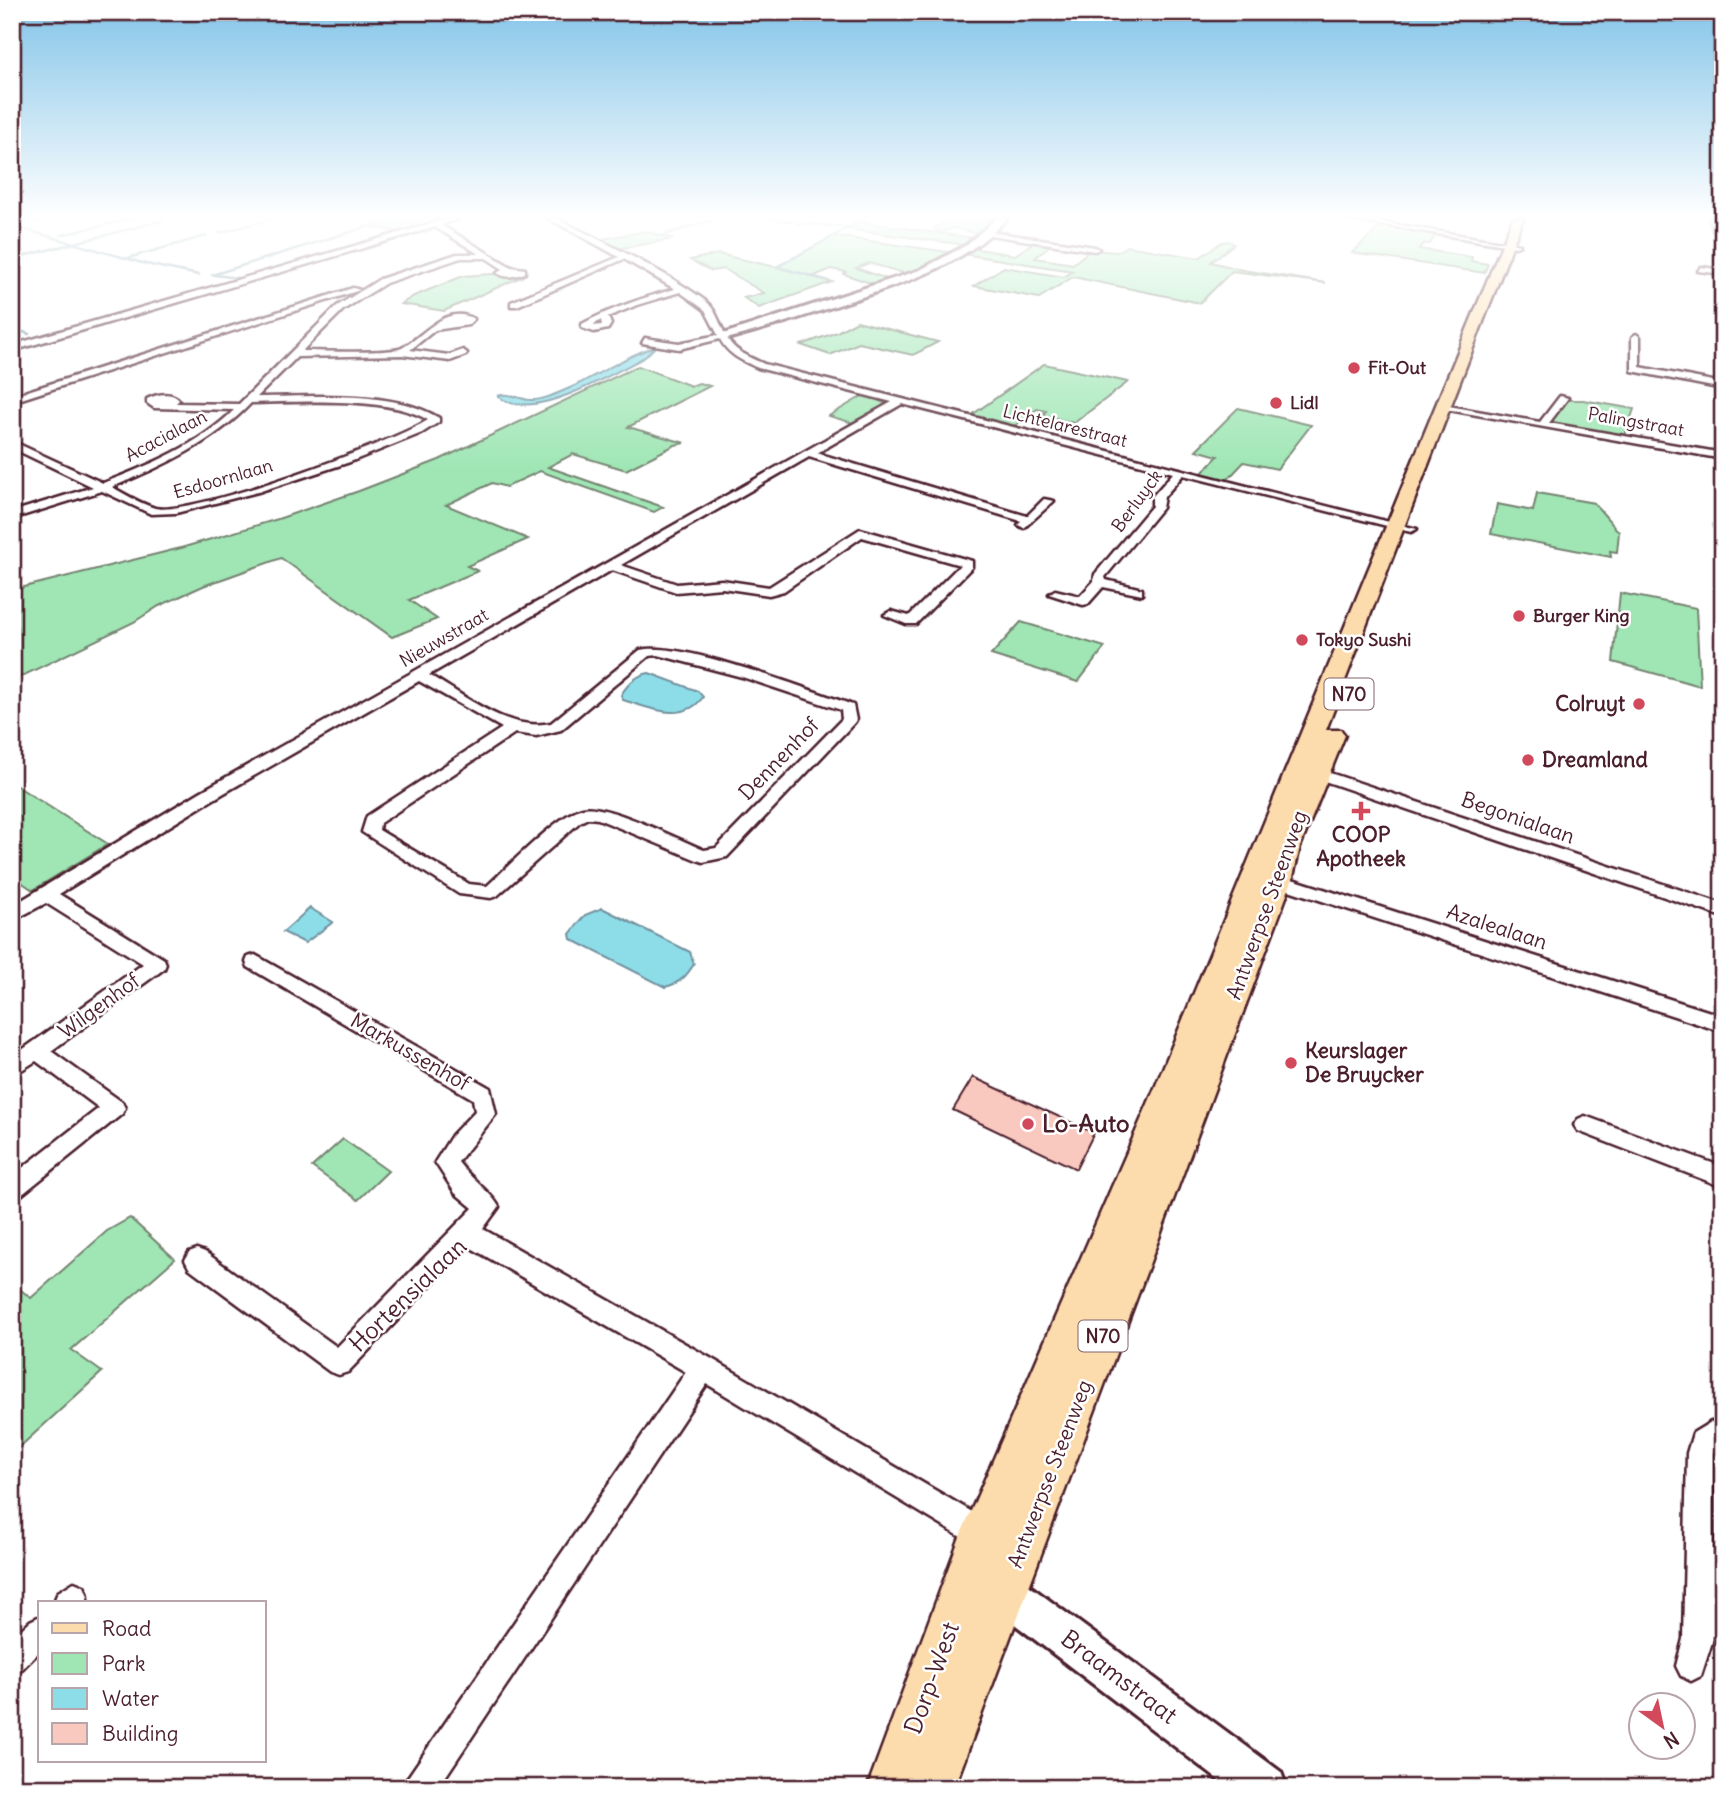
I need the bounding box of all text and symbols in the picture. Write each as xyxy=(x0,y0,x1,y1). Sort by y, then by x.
place label: Fit-Out xyxy=(1368,356,1427,379)
marker: Fit-Out xyxy=(1346,360,1362,376)
place label: Lidl xyxy=(1290,391,1318,414)
marker: Lidl xyxy=(1268,395,1284,411)
street label: Lichtelarestraat xyxy=(1000,399,1130,452)
street label: Palingstraat xyxy=(1586,402,1686,441)
street label: Acacialaan xyxy=(121,404,211,467)
street label: Esdoornlaan xyxy=(171,453,275,504)
street label: Berluyck xyxy=(1106,465,1167,537)
street label: Nieuwstraat xyxy=(395,603,492,672)
place label: Burger King xyxy=(1533,604,1629,627)
marker: Burger King xyxy=(1511,608,1527,624)
place label: Tokyo Sushi xyxy=(1316,628,1411,651)
marker: Tokyo Sushi xyxy=(1294,632,1310,648)
road number: N70 xyxy=(1324,678,1374,709)
place label: Colruyt xyxy=(1555,690,1626,717)
marker: Colruyt xyxy=(1631,696,1647,712)
street label: Dennenhof xyxy=(733,711,825,806)
place label: Dreamland xyxy=(1542,746,1648,773)
marker: Dreamland xyxy=(1520,752,1536,768)
street label: Begonialaan xyxy=(1458,786,1578,850)
marker: COOP Apotheek xyxy=(1353,803,1369,819)
street label: Antwerpse Steenweg xyxy=(1220,807,1313,1003)
place label: COOP Apotheek xyxy=(1316,821,1406,872)
street label: Azalealaan xyxy=(1443,898,1551,955)
street label: Wilgenhof xyxy=(53,966,146,1044)
street label: Markussenhof xyxy=(346,1006,476,1097)
place label: Keurslager De Bruycker xyxy=(1305,1037,1424,1088)
marker: Keurslager De Bruycker xyxy=(1283,1055,1299,1071)
place label: Lo-Auto xyxy=(1042,1108,1130,1138)
marker: Lo-Auto xyxy=(1020,1116,1036,1132)
street label: Hortensialaan xyxy=(342,1231,472,1358)
road number: N70 xyxy=(1078,1320,1128,1352)
street label: Antwerpse Steenweg xyxy=(1001,1376,1098,1572)
legend xyxy=(38,1601,266,1762)
text: Road xyxy=(102,1615,151,1642)
street label: Dorp-West xyxy=(897,1618,965,1738)
street label: Braamstraat xyxy=(1056,1623,1184,1730)
text: Park xyxy=(102,1650,145,1677)
text: Water xyxy=(102,1685,160,1712)
north arrow xyxy=(1626,1692,1696,1762)
text: Building xyxy=(102,1720,178,1747)
text: N xyxy=(1659,1727,1683,1754)

